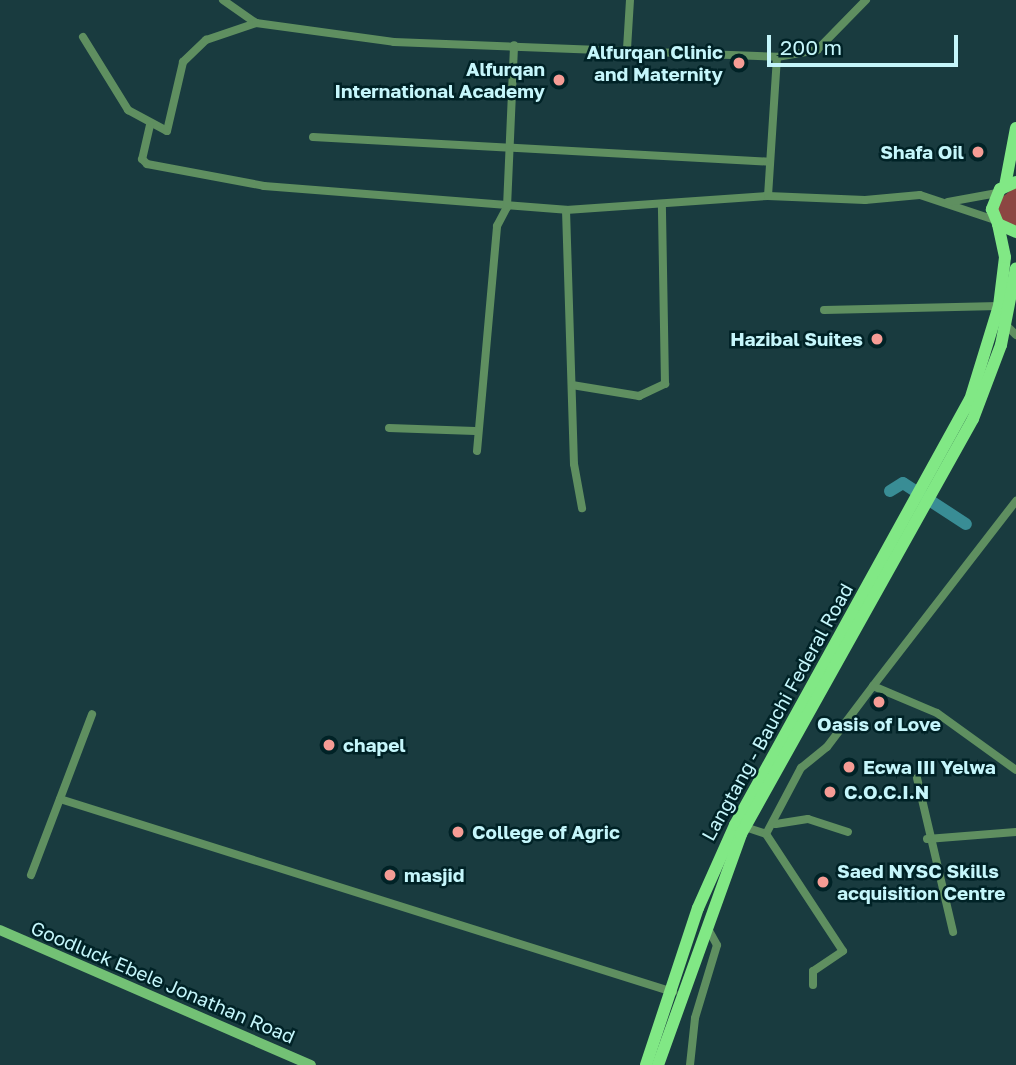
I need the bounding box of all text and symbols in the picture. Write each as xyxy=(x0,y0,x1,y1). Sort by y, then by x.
scale bar xyxy=(771,21,962,65)
text: 200 m xyxy=(780,34,842,60)
place label: Alfurqan Clinic and Maternity xyxy=(587,41,723,85)
marker: Alfurqan Clinic and Maternity xyxy=(729,53,749,73)
place label: Alfurqan International Academy xyxy=(335,58,545,102)
marker: Alfurqan International Academy xyxy=(551,72,567,88)
place label: Shafa Oil xyxy=(880,141,964,163)
marker: Shafa Oil xyxy=(970,144,986,160)
place label: Hazibal Suites xyxy=(730,328,863,350)
marker: Hazibal Suites xyxy=(869,331,885,347)
street label: Langtang - Bauchi Federal Road xyxy=(697,579,857,845)
marker: Oasis of Love xyxy=(871,694,887,710)
place label: Oasis of Love xyxy=(817,713,941,735)
place label: chapel xyxy=(343,734,406,756)
marker: chapel xyxy=(321,737,337,753)
place label: Ecwa III Yelwa xyxy=(863,756,996,778)
marker: Ecwa III Yelwa xyxy=(841,759,857,775)
place label: C.O.C.I.N xyxy=(844,781,929,803)
marker: C.O.C.I.N xyxy=(822,784,838,800)
place label: College of Agric xyxy=(472,821,620,843)
marker: College of Agric xyxy=(450,824,466,840)
place label: Saed NYSC Skills acquisition Centre xyxy=(837,860,1006,904)
place label: masjid xyxy=(404,864,464,886)
marker: masjid xyxy=(382,867,398,883)
marker: Saed NYSC Skills acquisition Centre xyxy=(815,874,831,890)
street label: Goodluck Ebele Jonathan Road xyxy=(28,916,298,1048)

